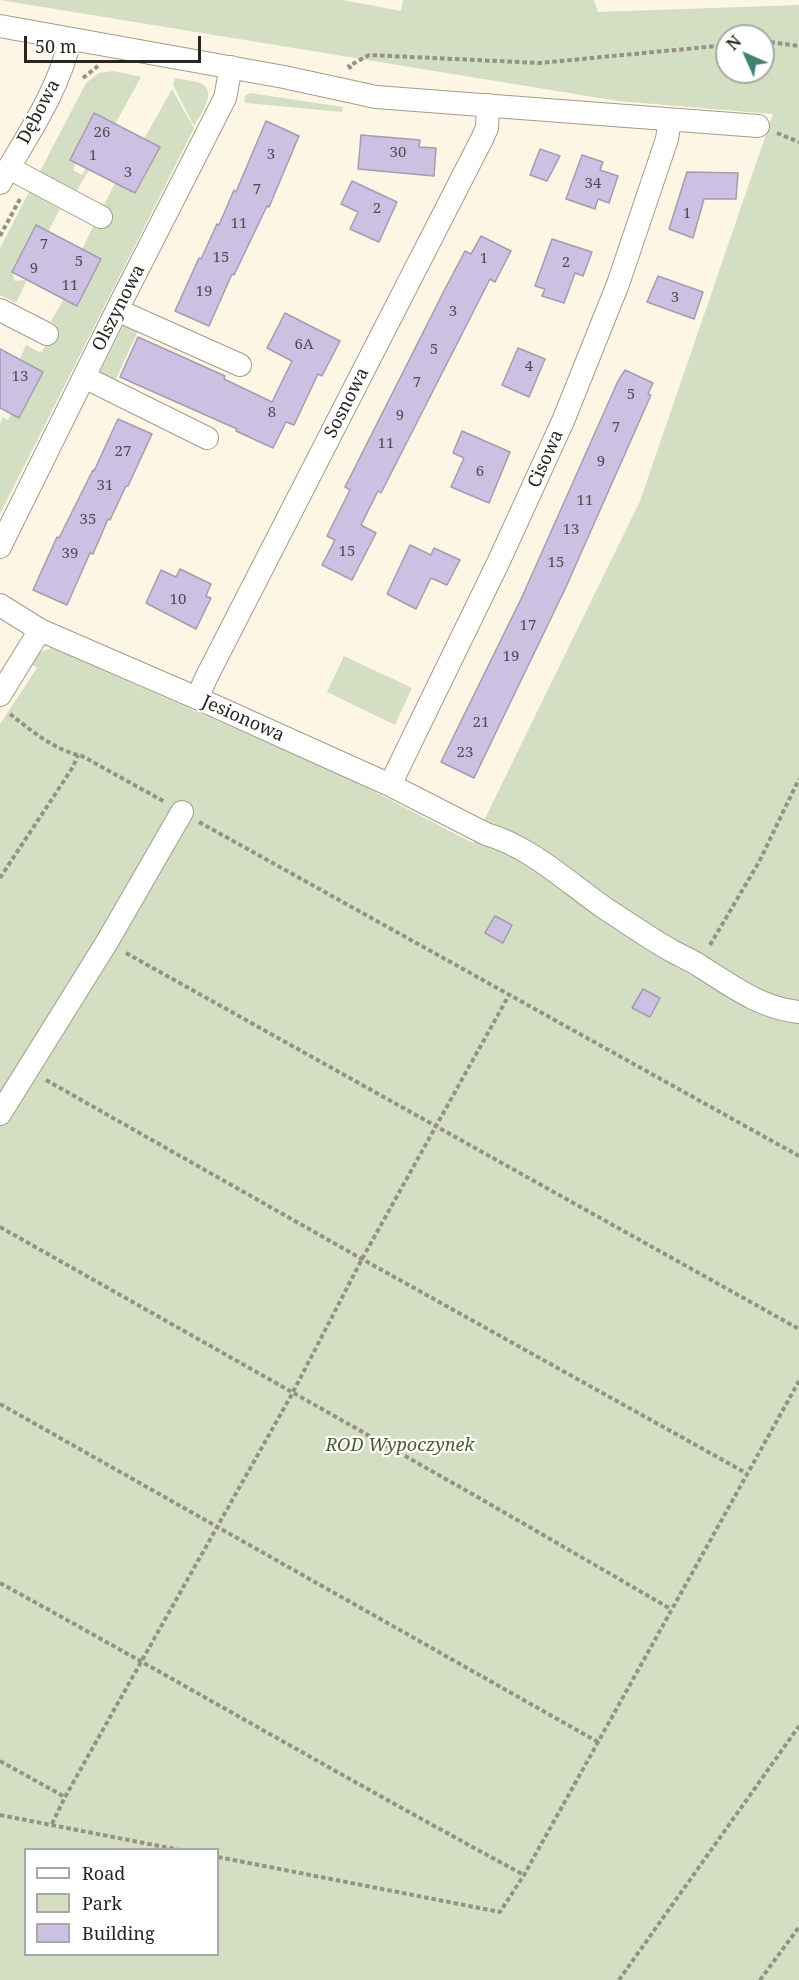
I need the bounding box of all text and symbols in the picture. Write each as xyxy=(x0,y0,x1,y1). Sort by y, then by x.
scale bar xyxy=(27,24,204,62)
north arrow xyxy=(715,24,775,84)
text: N xyxy=(721,30,746,55)
text: 50 m xyxy=(35,34,77,58)
street label: Dębowa xyxy=(13,76,65,148)
house number: 26 xyxy=(94,124,110,142)
house number: 30 xyxy=(390,144,406,162)
house number: 3 xyxy=(267,146,275,164)
house number: 1 xyxy=(89,147,97,165)
house number: 3 xyxy=(124,164,132,182)
house number: 34 xyxy=(585,175,601,193)
house number: 7 xyxy=(253,181,261,199)
house number: 2 xyxy=(373,200,381,218)
house number: 1 xyxy=(683,205,691,223)
house number: 11 xyxy=(231,215,247,233)
house number: 7 xyxy=(40,236,48,254)
house number: 15 xyxy=(213,249,229,267)
house number: 1 xyxy=(480,250,488,268)
house number: 5 xyxy=(75,253,83,271)
house number: 2 xyxy=(562,254,570,272)
house number: 9 xyxy=(30,260,38,278)
street label: Olszynowa xyxy=(88,261,150,355)
house number: 11 xyxy=(62,277,78,295)
house number: 19 xyxy=(196,283,212,301)
house number: 3 xyxy=(671,289,679,307)
house number: 3 xyxy=(449,303,457,321)
house number: 6A xyxy=(295,336,313,354)
house number: 5 xyxy=(430,341,438,359)
house number: 4 xyxy=(525,358,533,376)
street label: Sosnowa xyxy=(320,364,374,442)
house number: 13 xyxy=(12,368,28,386)
house number: 7 xyxy=(413,374,421,392)
house number: 5 xyxy=(627,386,635,404)
house number: 8 xyxy=(268,404,276,422)
house number: 9 xyxy=(396,407,404,425)
house number: 7 xyxy=(612,419,620,437)
street label: Cisowa xyxy=(524,427,568,491)
house number: 11 xyxy=(378,435,394,453)
house number: 27 xyxy=(115,443,131,461)
house number: 9 xyxy=(597,453,605,471)
house number: 6 xyxy=(476,463,484,481)
house number: 31 xyxy=(97,477,113,495)
house number: 11 xyxy=(577,492,593,510)
house number: 35 xyxy=(80,511,96,529)
house number: 13 xyxy=(563,521,579,539)
house number: 15 xyxy=(339,543,355,561)
house number: 39 xyxy=(62,545,78,563)
house number: 15 xyxy=(548,554,564,572)
house number: 10 xyxy=(170,591,186,609)
house number: 17 xyxy=(520,617,536,635)
house number: 19 xyxy=(503,648,519,666)
street label: Jesionowa xyxy=(198,691,288,747)
house number: 21 xyxy=(473,714,489,732)
house number: 23 xyxy=(457,744,473,762)
park label: ROD Wypoczynek xyxy=(325,1435,475,1457)
legend xyxy=(24,1848,219,1956)
text: Road xyxy=(82,1861,125,1885)
text: Park xyxy=(82,1891,122,1915)
text: Building xyxy=(82,1921,155,1945)

